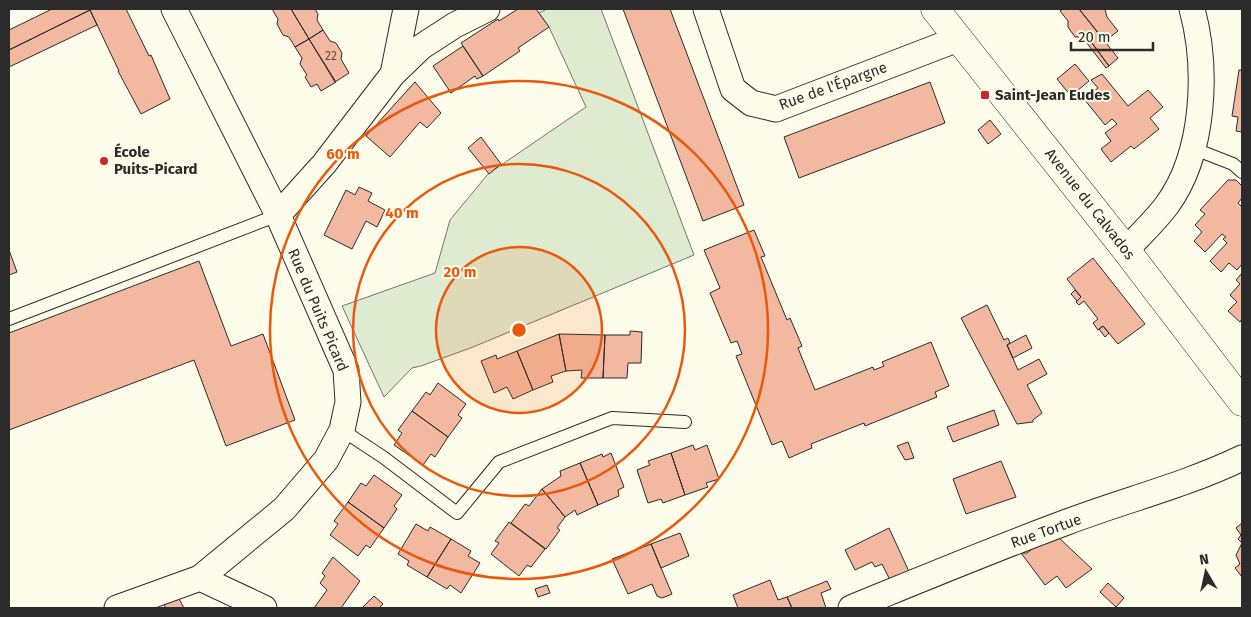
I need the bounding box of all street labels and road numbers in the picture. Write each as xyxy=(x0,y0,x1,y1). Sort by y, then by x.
street label: Rue de l'Épargne xyxy=(777,58,889,114)
street label: Avenue du Calvados xyxy=(1041,145,1139,263)
street label: Rue du Puits Picard xyxy=(284,246,352,374)
street label: Rue Tortue xyxy=(1008,510,1084,552)

